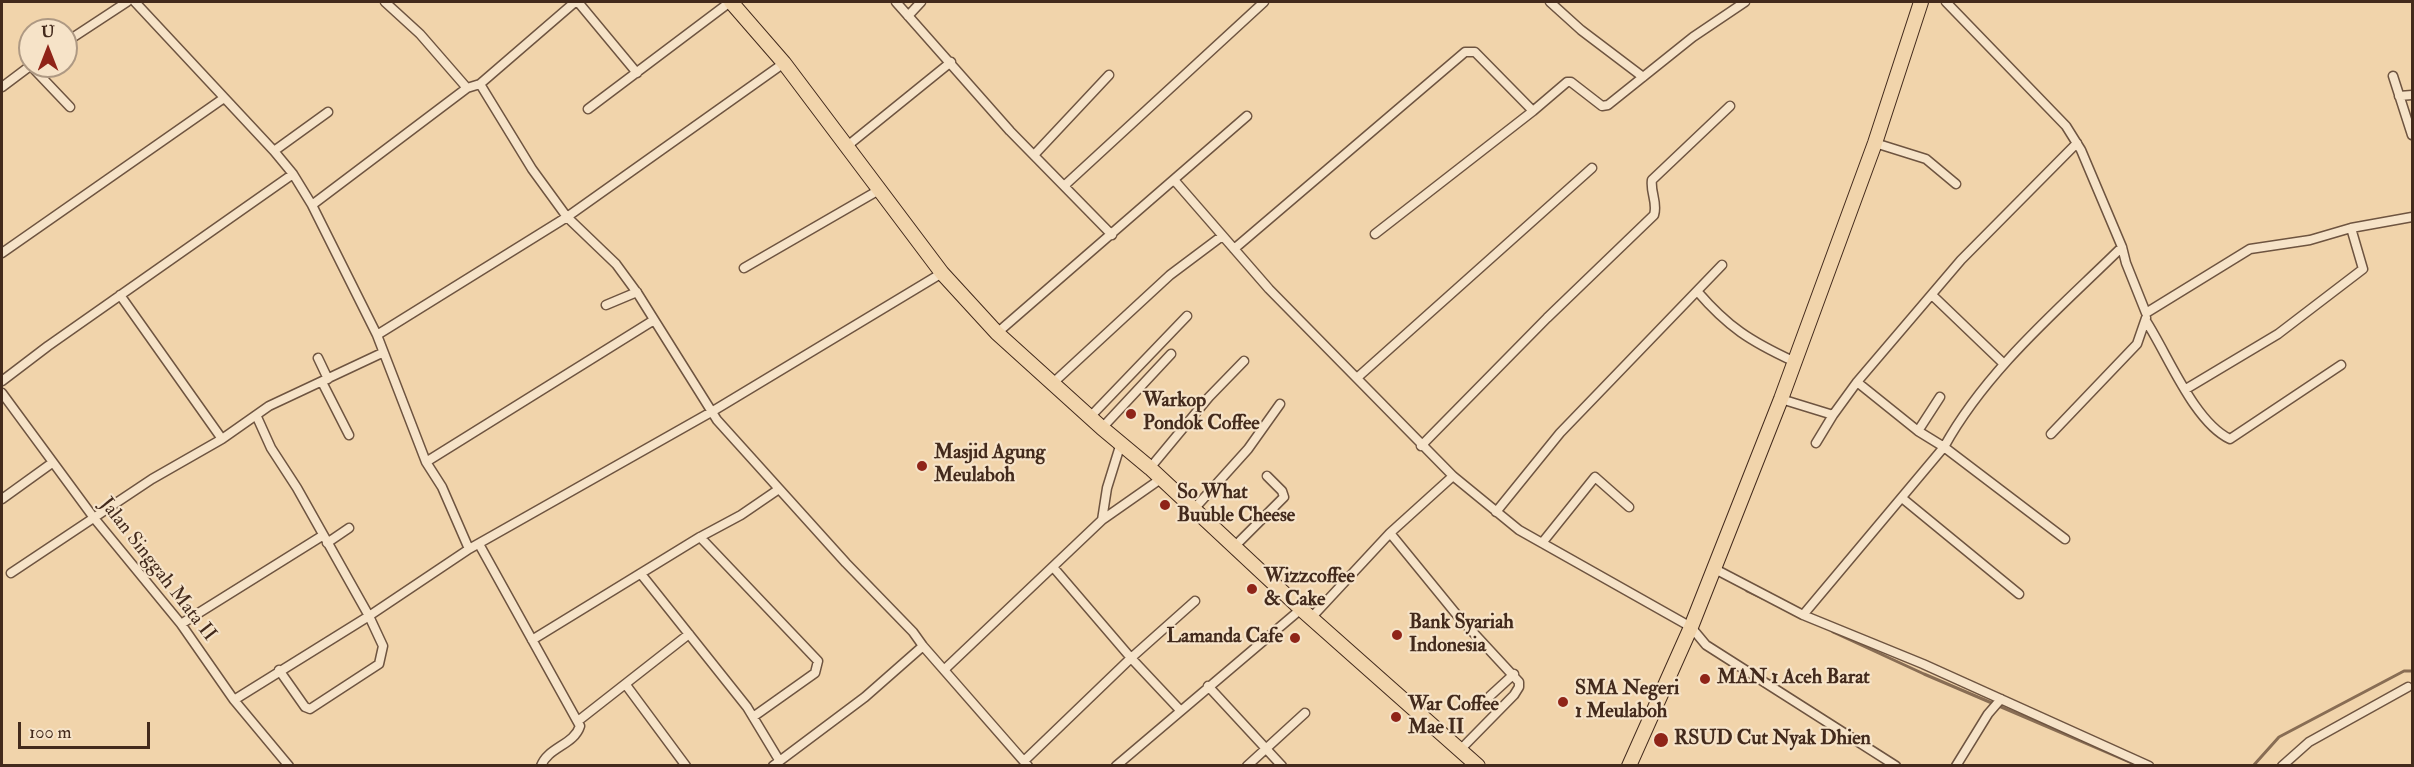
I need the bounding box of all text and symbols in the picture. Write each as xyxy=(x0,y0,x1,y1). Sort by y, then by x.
north arrow xyxy=(18,18,78,78)
text: U xyxy=(41,22,55,42)
place label: Warkop Pondok Coffee xyxy=(1143,390,1260,437)
marker: Warkop Pondok Coffee xyxy=(1124,407,1138,421)
place label: Masjid Agung Meulaboh xyxy=(934,442,1045,489)
marker: Masjid Agung Meulaboh xyxy=(915,459,929,473)
place label: So What Buuble Cheese xyxy=(1177,482,1295,529)
street label: Jalan Singgah Mata II xyxy=(93,493,221,647)
marker: So What Buuble Cheese xyxy=(1158,498,1172,512)
place label: Wizzcoffee & Cake xyxy=(1264,566,1355,613)
marker: Wizzcoffee & Cake xyxy=(1245,582,1259,596)
place label: Bank Syariah Indonesia xyxy=(1409,612,1514,659)
place label: Lamanda Cafe xyxy=(1166,626,1283,650)
marker: Bank Syariah Indonesia xyxy=(1390,628,1404,642)
marker: Lamanda Cafe xyxy=(1288,631,1302,645)
place label: MAN 1 Aceh Barat xyxy=(1717,667,1870,691)
marker: MAN 1 Aceh Barat xyxy=(1698,672,1712,686)
place label: SMA Negeri 1 Meulaboh xyxy=(1575,678,1679,725)
place label: War Coffee Mae II xyxy=(1408,694,1499,741)
marker: SMA Negeri 1 Meulaboh xyxy=(1556,695,1570,709)
scale bar xyxy=(21,710,153,748)
marker: War Coffee Mae II xyxy=(1389,710,1403,724)
text: 100 m xyxy=(29,721,72,744)
place label: RSUD Cut Nyak Dhien xyxy=(1674,728,1871,752)
marker: RSUD Cut Nyak Dhien xyxy=(1652,731,1670,749)

